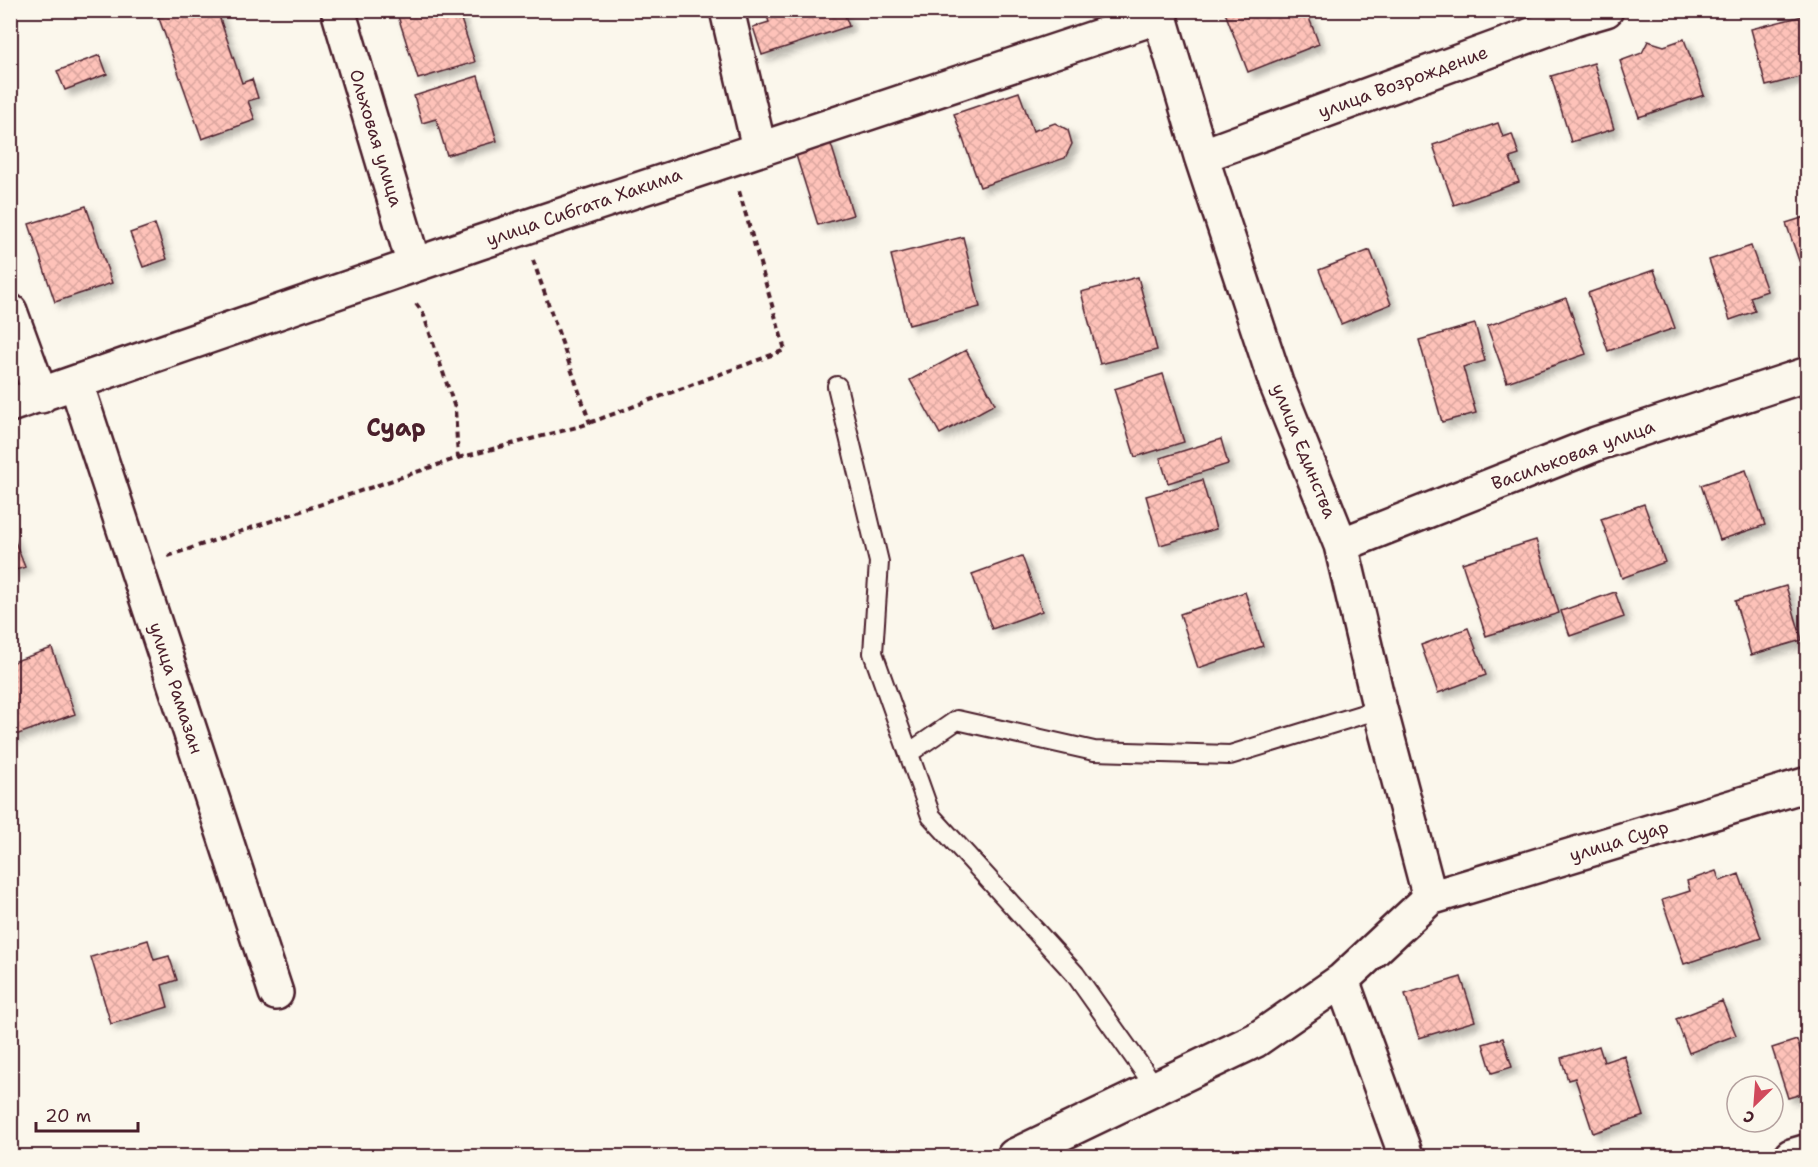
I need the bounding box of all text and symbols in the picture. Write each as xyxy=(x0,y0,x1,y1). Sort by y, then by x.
street label: улица Возрождение xyxy=(1315,40,1491,124)
street label: Ольховая улица xyxy=(344,66,408,210)
street label: улица Сибгата Хакима xyxy=(483,162,685,252)
street label: улица Единства xyxy=(1266,380,1342,522)
district label: Суар xyxy=(366,412,426,444)
street label: Васильковая улица xyxy=(1488,414,1658,496)
street label: улица Рамазан xyxy=(143,619,209,757)
street label: улица Суар xyxy=(1567,815,1671,867)
north arrow xyxy=(1725,1074,1785,1134)
scale bar xyxy=(36,1095,138,1133)
text: 20 m xyxy=(45,1104,91,1128)
text: С xyxy=(1740,1105,1758,1129)

